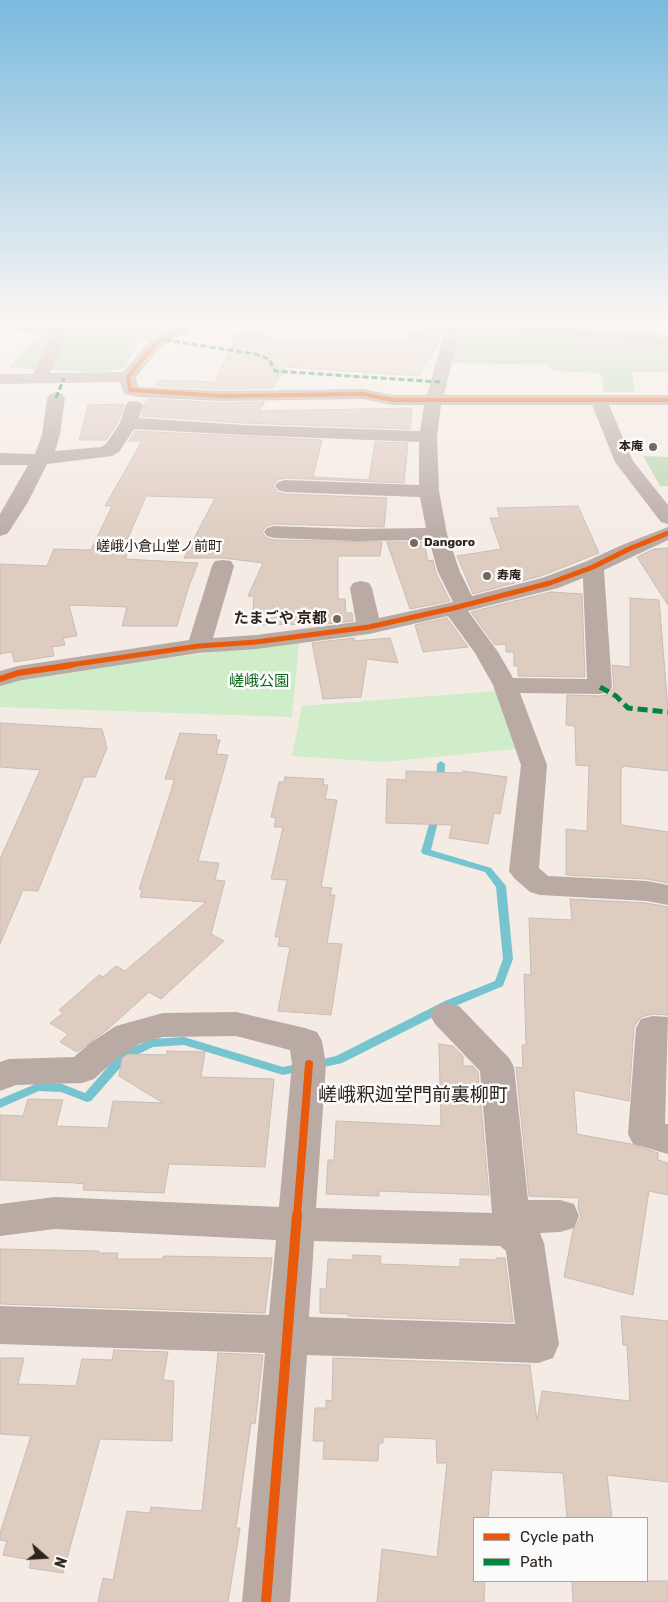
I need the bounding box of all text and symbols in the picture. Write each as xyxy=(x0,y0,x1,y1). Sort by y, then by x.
place label: 本庵 xyxy=(619,440,643,454)
marker: 本庵 xyxy=(647,441,659,453)
place label: Dangoro xyxy=(424,536,475,550)
marker: Dangoro xyxy=(408,537,420,549)
district label: 嵯峨小倉山堂ノ前町 xyxy=(96,539,222,555)
place label: 寿庵 xyxy=(497,569,521,583)
marker: 寿庵 xyxy=(481,570,493,582)
place label: たまごや 京都 xyxy=(234,610,327,628)
marker: たまごや 京都 xyxy=(331,613,343,625)
park label: 嵯峨公園 xyxy=(229,673,289,691)
district label: 嵯峨釈迦堂門前裏柳町 xyxy=(318,1085,508,1107)
legend xyxy=(473,1517,648,1582)
text: Cycle path xyxy=(520,1528,594,1546)
north arrow xyxy=(20,1532,70,1582)
text: Path xyxy=(520,1553,553,1571)
text: N xyxy=(50,1555,69,1570)

